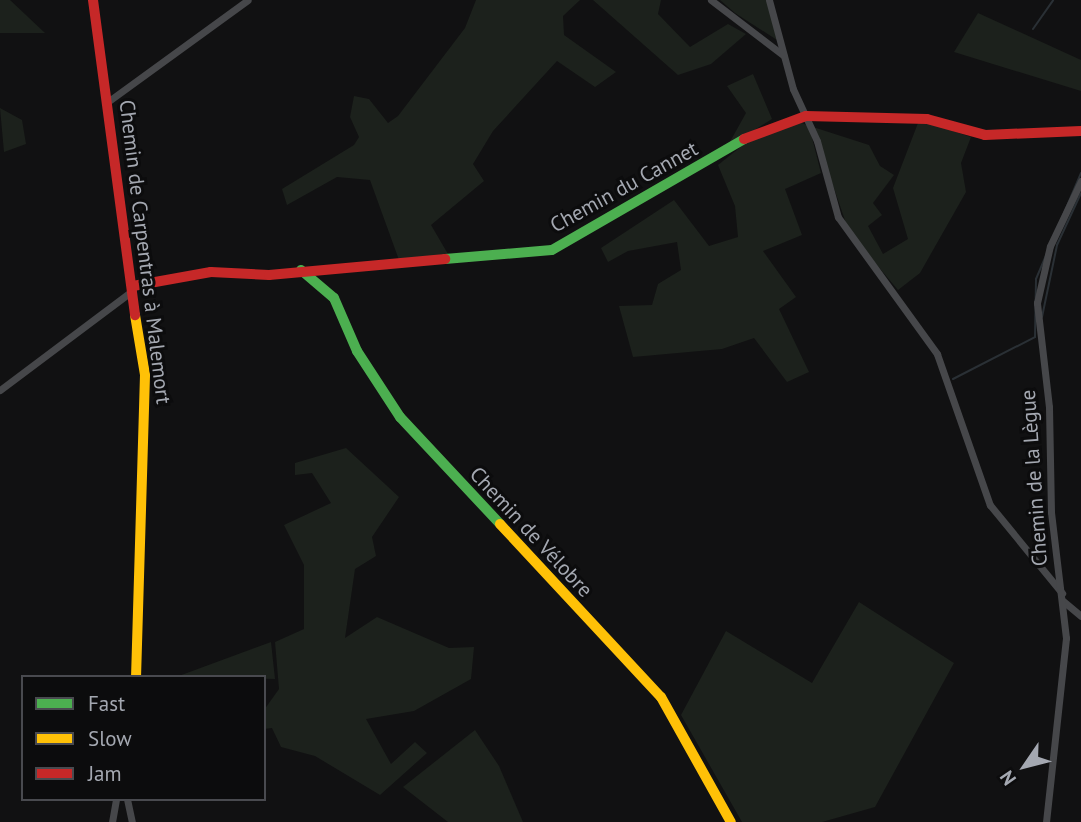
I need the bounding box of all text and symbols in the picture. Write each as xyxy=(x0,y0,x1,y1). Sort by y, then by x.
street label: Chemin de Carpentras à Malemort xyxy=(114,98,176,406)
street label: Chemin du Cannet xyxy=(546,136,702,238)
street label: Chemin de la Lègue xyxy=(1015,389,1053,567)
street label: Chemin de Vélobre xyxy=(464,461,598,603)
legend xyxy=(21,675,266,801)
text: Fast xyxy=(88,690,125,717)
text: Slow xyxy=(88,725,132,752)
north arrow xyxy=(990,731,1060,801)
text: Jam xyxy=(88,760,122,787)
text: N xyxy=(994,766,1021,790)

